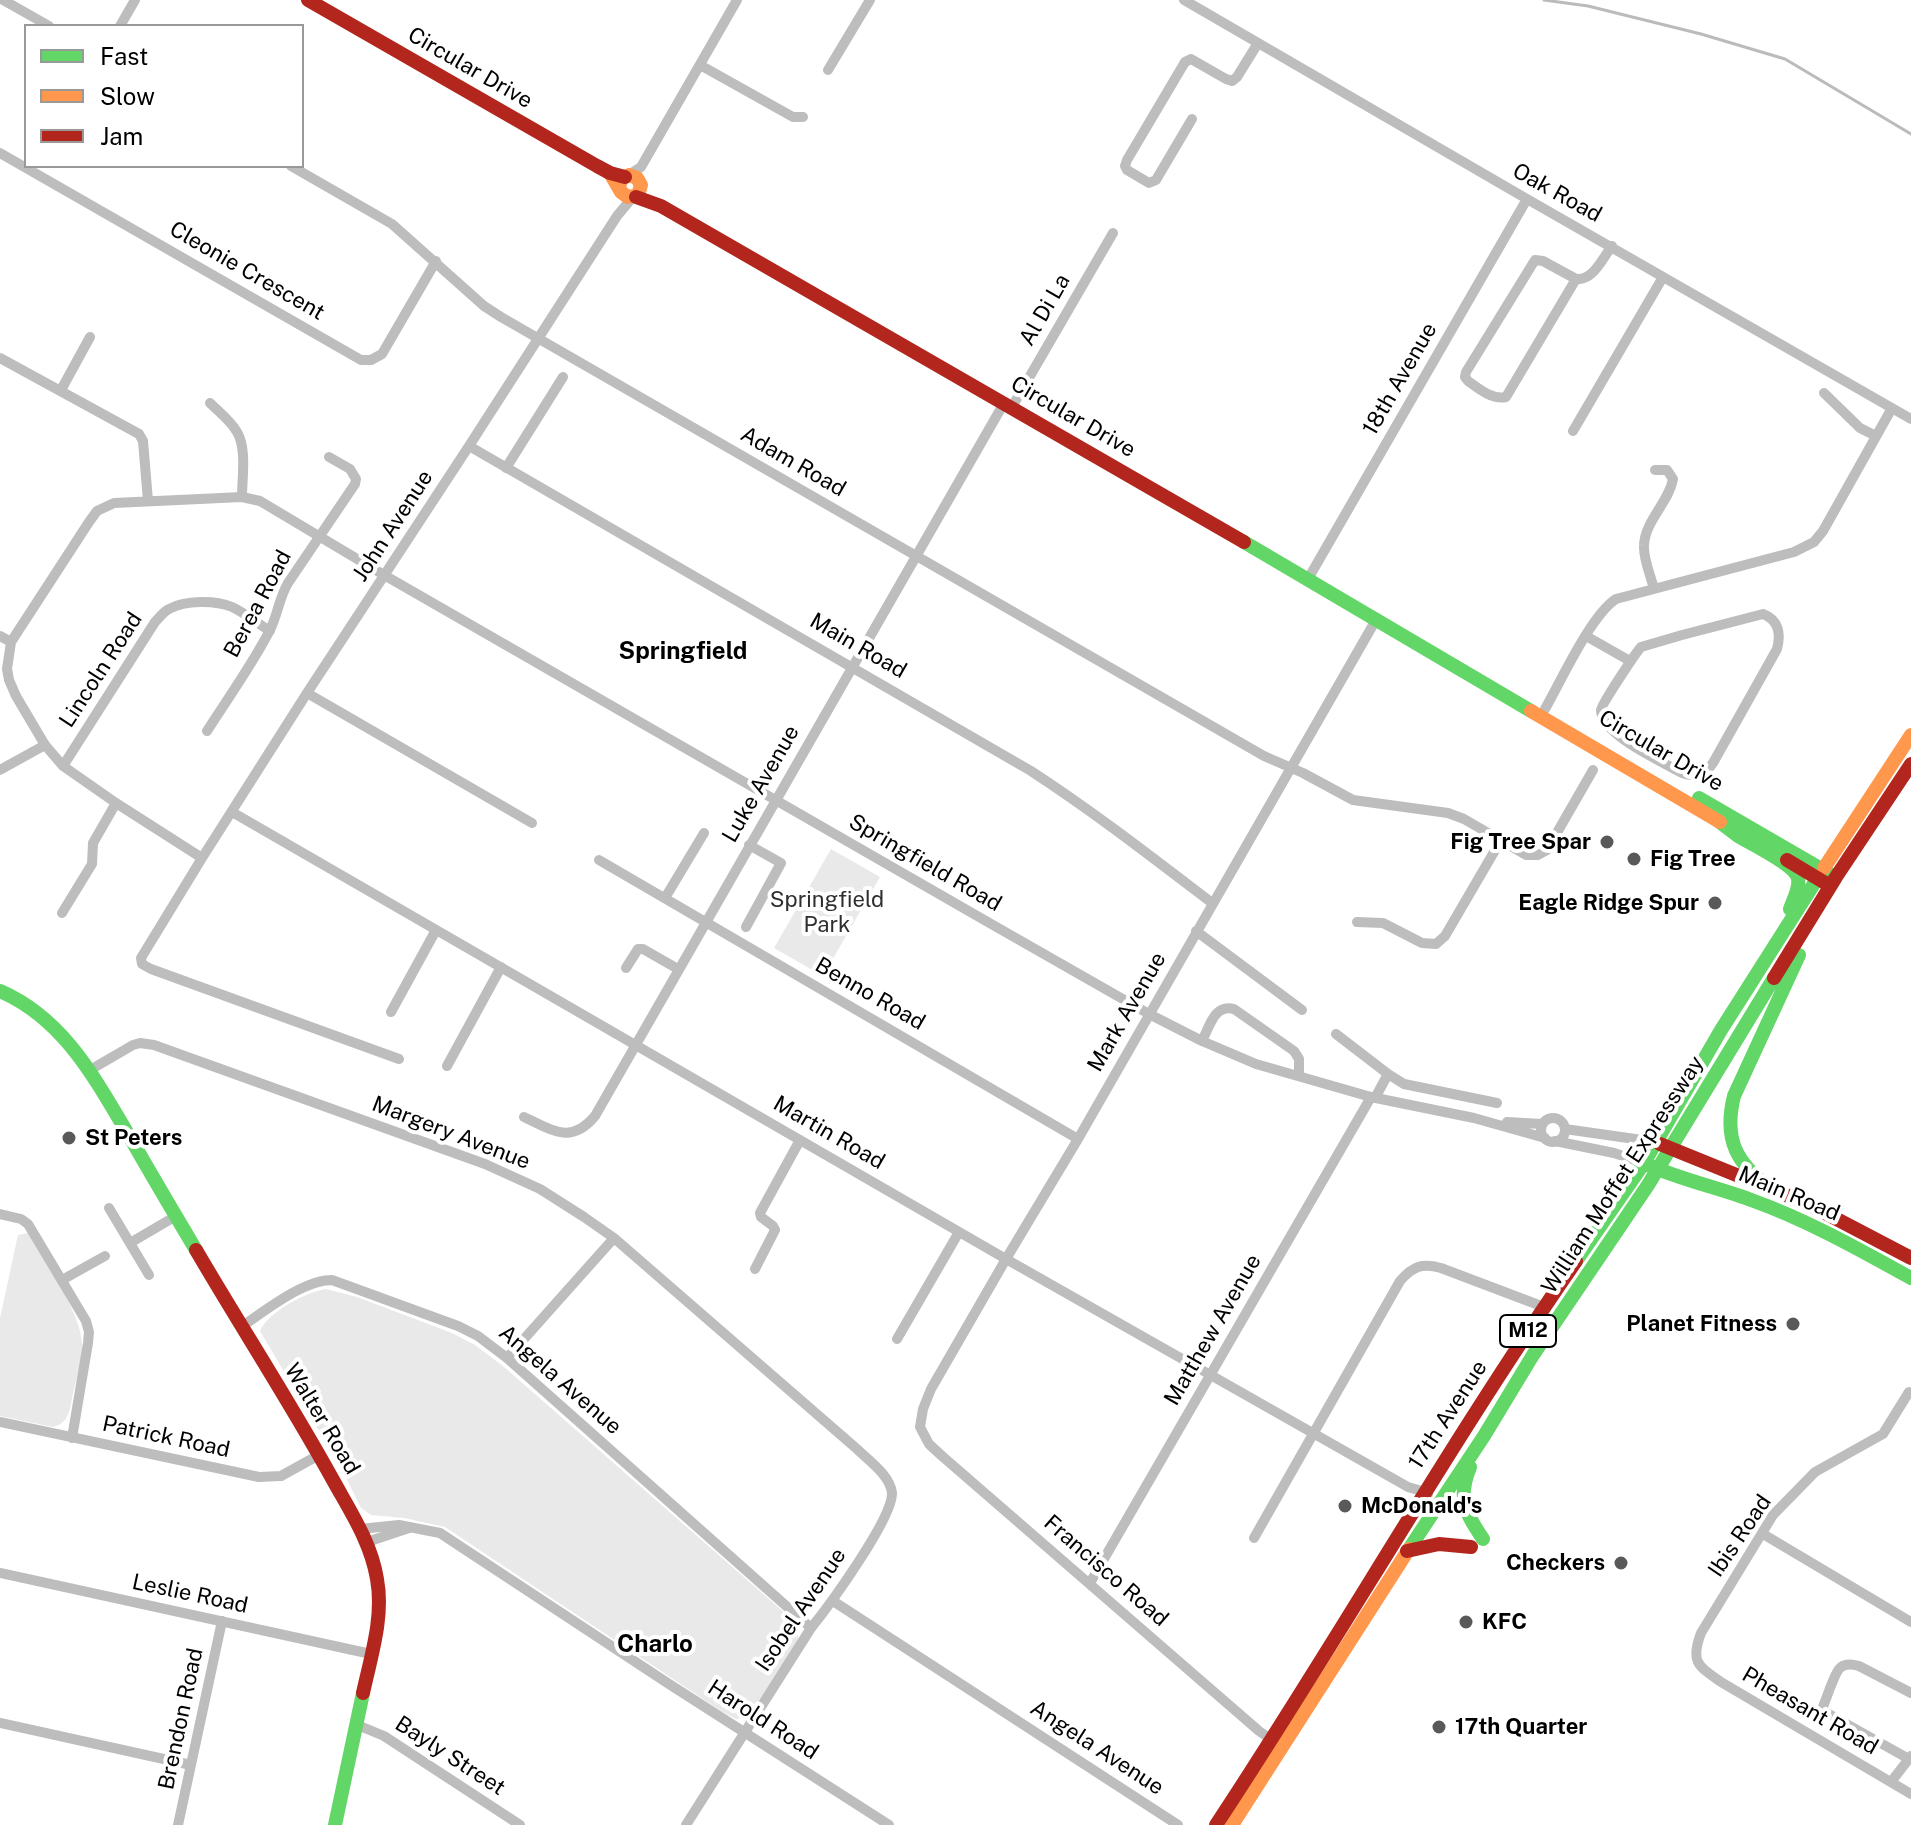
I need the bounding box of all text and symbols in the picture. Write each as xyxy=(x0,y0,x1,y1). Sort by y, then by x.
street label: Circular Drive xyxy=(403,22,537,114)
legend xyxy=(24,24,304,168)
text: Fast xyxy=(100,42,148,70)
text: Slow xyxy=(100,82,155,110)
text: Jam xyxy=(100,122,143,150)
street label: Oak Road xyxy=(1508,158,1606,228)
street label: Cleonie Crescent xyxy=(165,216,329,326)
street label: Al Di La xyxy=(1014,270,1076,350)
street label: 18th Avenue xyxy=(1357,318,1443,440)
street label: Circular Drive xyxy=(1006,371,1140,463)
street label: Adam Road xyxy=(736,421,850,503)
street label: John Avenue xyxy=(347,465,439,587)
street label: Berea Road xyxy=(219,546,297,662)
street label: Lincoln Road xyxy=(54,607,148,733)
street label: Main Road xyxy=(805,608,911,684)
district label: Springfield xyxy=(619,638,747,666)
street label: Circular Drive xyxy=(1594,705,1728,797)
street label: Luke Avenue xyxy=(717,721,805,847)
street label: Springfield Road xyxy=(844,809,1006,917)
place label: Fig Tree Spar xyxy=(1450,829,1591,855)
marker: Fig Tree Spar xyxy=(1598,833,1616,851)
place label: Fig Tree xyxy=(1650,846,1736,872)
marker: Fig Tree xyxy=(1625,850,1643,868)
park label: Springfield Park xyxy=(770,887,884,938)
place label: Eagle Ridge Spur xyxy=(1518,890,1699,916)
marker: Eagle Ridge Spur xyxy=(1706,894,1724,912)
street label: Mark Avenue xyxy=(1082,948,1172,1076)
street label: Benno Road xyxy=(810,952,930,1036)
street label: William Moffet Expressway xyxy=(1536,1051,1710,1299)
street label: Margery Avenue xyxy=(368,1091,534,1175)
street label: Martin Road xyxy=(769,1091,889,1175)
place label: St Peters xyxy=(85,1125,182,1151)
marker: St Peters xyxy=(60,1129,78,1147)
street label: Main Road xyxy=(1734,1161,1844,1227)
street label: Matthew Avenue xyxy=(1159,1250,1267,1410)
place label: Planet Fitness xyxy=(1626,1311,1777,1337)
road number: M12 xyxy=(1500,1315,1556,1347)
marker: Planet Fitness xyxy=(1784,1315,1802,1333)
street label: Angela Avenue xyxy=(493,1320,627,1440)
street label: 17th Avenue xyxy=(1403,1356,1493,1474)
street label: Walter Road xyxy=(279,1359,365,1479)
street label: Patrick Road xyxy=(100,1411,232,1463)
street label: Ibis Road xyxy=(1703,1490,1777,1582)
place label: McDonald's xyxy=(1361,1493,1482,1519)
marker: McDonald's xyxy=(1336,1497,1354,1515)
street label: Francisco Road xyxy=(1038,1510,1174,1632)
street label: Isobel Avenue xyxy=(750,1543,852,1677)
place label: Checkers xyxy=(1506,1550,1605,1576)
marker: Checkers xyxy=(1612,1554,1630,1572)
street label: Leslie Road xyxy=(130,1569,250,1619)
place label: KFC xyxy=(1482,1609,1527,1635)
marker: KFC xyxy=(1457,1613,1475,1631)
district label: Charlo xyxy=(617,1631,693,1659)
street label: Brendon Road xyxy=(153,1646,209,1792)
street label: Pheasant Road xyxy=(1737,1661,1883,1761)
street label: Harold Road xyxy=(703,1674,823,1766)
street label: Angela Avenue xyxy=(1025,1695,1169,1801)
street label: Bayly Street xyxy=(390,1711,510,1801)
place label: 17th Quarter xyxy=(1455,1714,1587,1740)
marker: 17th Quarter xyxy=(1430,1718,1448,1736)

